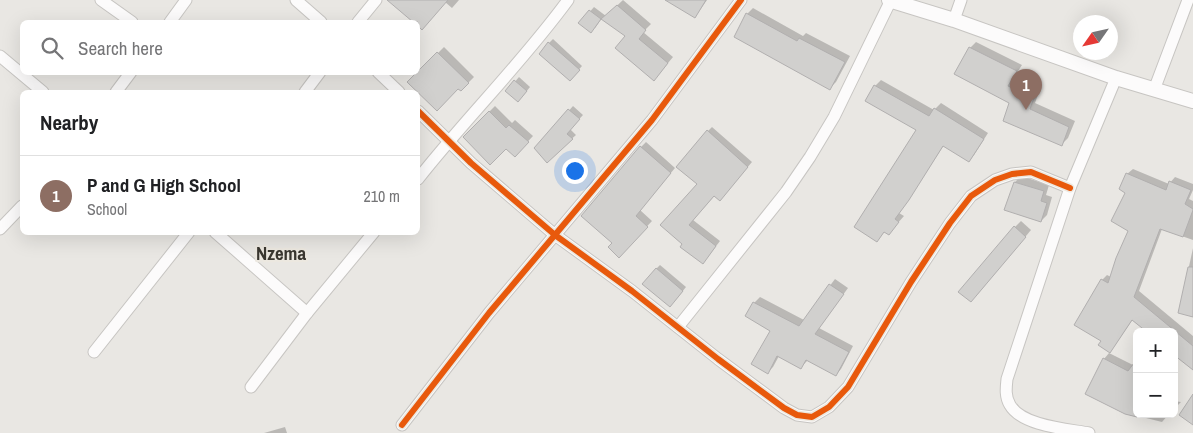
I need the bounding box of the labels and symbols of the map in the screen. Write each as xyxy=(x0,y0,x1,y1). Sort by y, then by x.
north arrow xyxy=(1073,15,1118,60)
pin: 1 xyxy=(1010,69,1042,110)
your location xyxy=(562,158,588,184)
district label: Nzema xyxy=(256,240,306,266)

